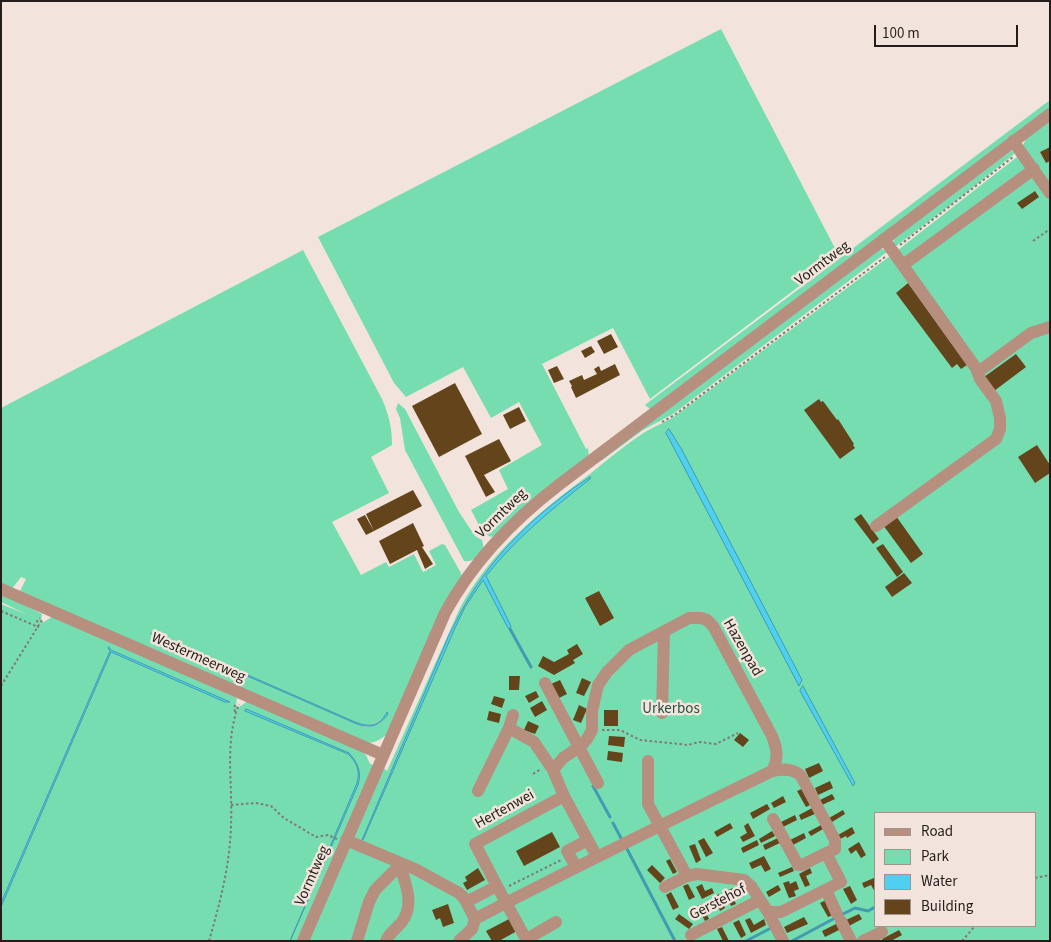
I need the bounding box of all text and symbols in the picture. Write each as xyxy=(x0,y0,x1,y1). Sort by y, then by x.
scale bar xyxy=(876,15,1020,47)
text: 100 m xyxy=(882,23,920,44)
street label: Vormtweg xyxy=(792,238,854,290)
street label: Vormtweg xyxy=(473,485,531,543)
street label: Hazenpad xyxy=(718,616,766,680)
street label: Westermeerweg xyxy=(148,629,248,687)
park label: Urkerbos xyxy=(642,701,700,719)
street label: Hertenwei xyxy=(472,786,538,834)
legend xyxy=(874,812,1036,927)
text: Road xyxy=(921,821,953,842)
street label: Vormtweg xyxy=(292,843,334,909)
text: Park xyxy=(921,846,949,867)
text: Water xyxy=(921,871,957,892)
street label: Gerstehof xyxy=(687,881,749,925)
text: Building xyxy=(921,896,973,917)

